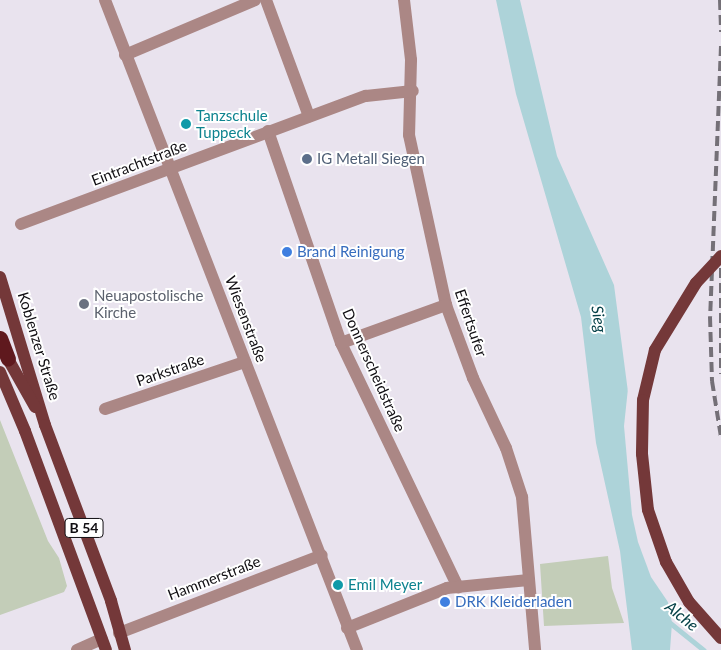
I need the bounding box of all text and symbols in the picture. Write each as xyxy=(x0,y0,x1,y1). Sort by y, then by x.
place label: Tanzschule Tuppeck xyxy=(196,106,268,141)
marker: Tanzschule Tuppeck xyxy=(180,118,192,130)
street label: Eintrachtstraße xyxy=(89,137,189,189)
place label: IG Metall Siegen xyxy=(317,150,425,168)
marker: IG Metall Siegen xyxy=(301,153,313,165)
place label: Brand Reinigung xyxy=(297,243,405,261)
marker: Brand Reinigung xyxy=(281,246,293,258)
street label: Wiesenstraße xyxy=(221,273,271,365)
place label: Neuapostolische Kirche xyxy=(94,286,203,321)
street label: Effertsufer xyxy=(451,287,491,359)
street label: Koblenzer Straße xyxy=(14,290,64,402)
marker: Neuapostolische Kirche xyxy=(78,298,90,310)
water label: Sieg xyxy=(587,304,611,334)
street label: Donnerscheidstraße xyxy=(339,306,409,434)
street label: Parkstraße xyxy=(134,350,206,390)
road number: B 54 xyxy=(64,516,104,540)
street label: Hammerstraße xyxy=(165,552,263,604)
place label: Emil Meyer xyxy=(348,576,422,594)
marker: Emil Meyer xyxy=(332,579,344,591)
place label: DRK Kleiderladen xyxy=(455,593,572,611)
marker: DRK Kleiderladen xyxy=(439,596,451,608)
water label: Alche xyxy=(662,597,702,635)

